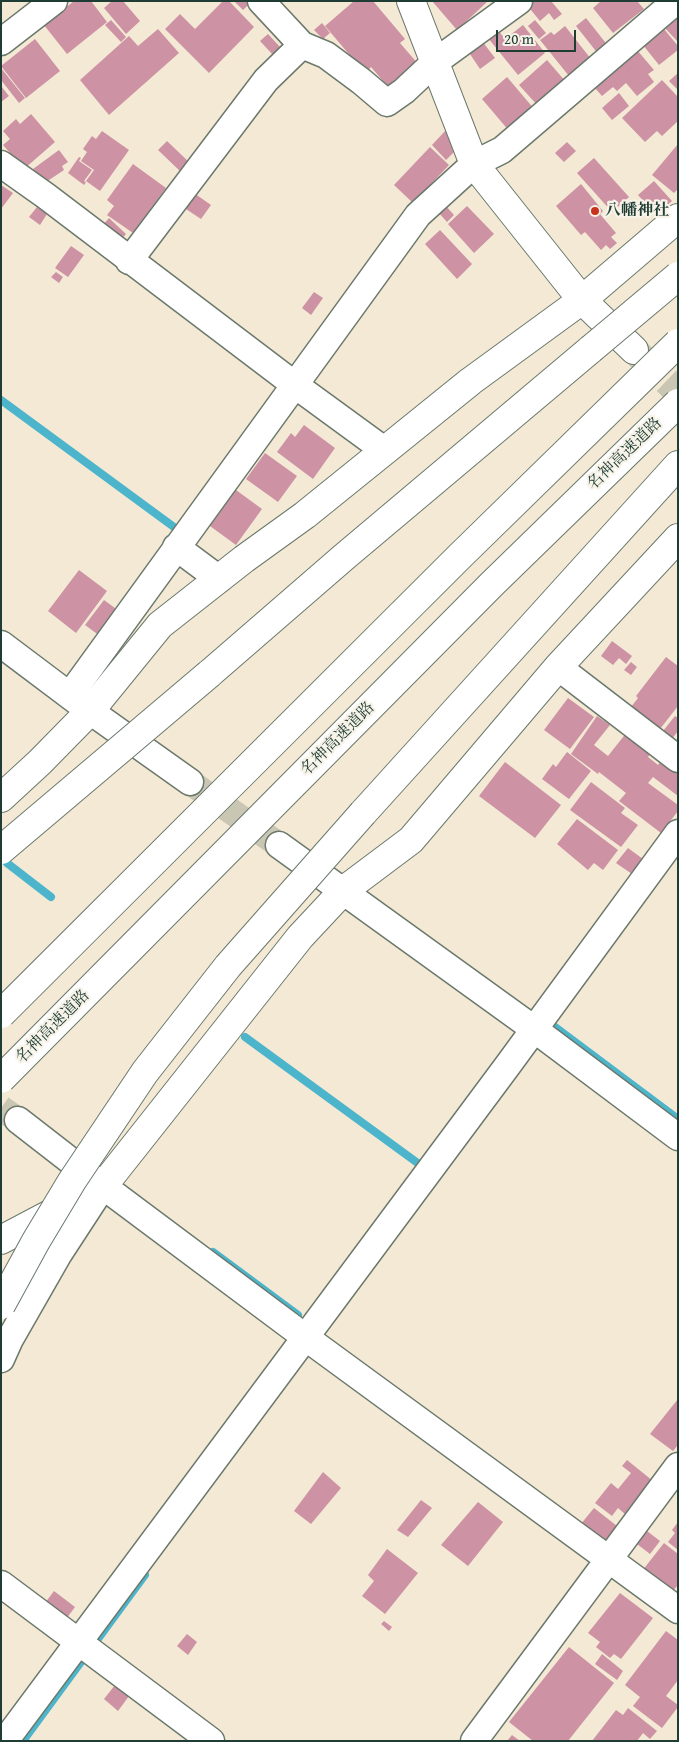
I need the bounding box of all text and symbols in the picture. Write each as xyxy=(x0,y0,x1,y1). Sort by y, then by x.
scale bar xyxy=(499,20,579,52)
text: 20 m xyxy=(504,28,534,49)
place label: 八幡神社 xyxy=(605,201,669,221)
marker: 八幡神社 xyxy=(589,205,601,217)
street label: 名神高速道路 xyxy=(584,414,666,494)
street label: 名神高速道路 xyxy=(297,698,379,780)
street label: 名神高速道路 xyxy=(12,986,94,1068)

